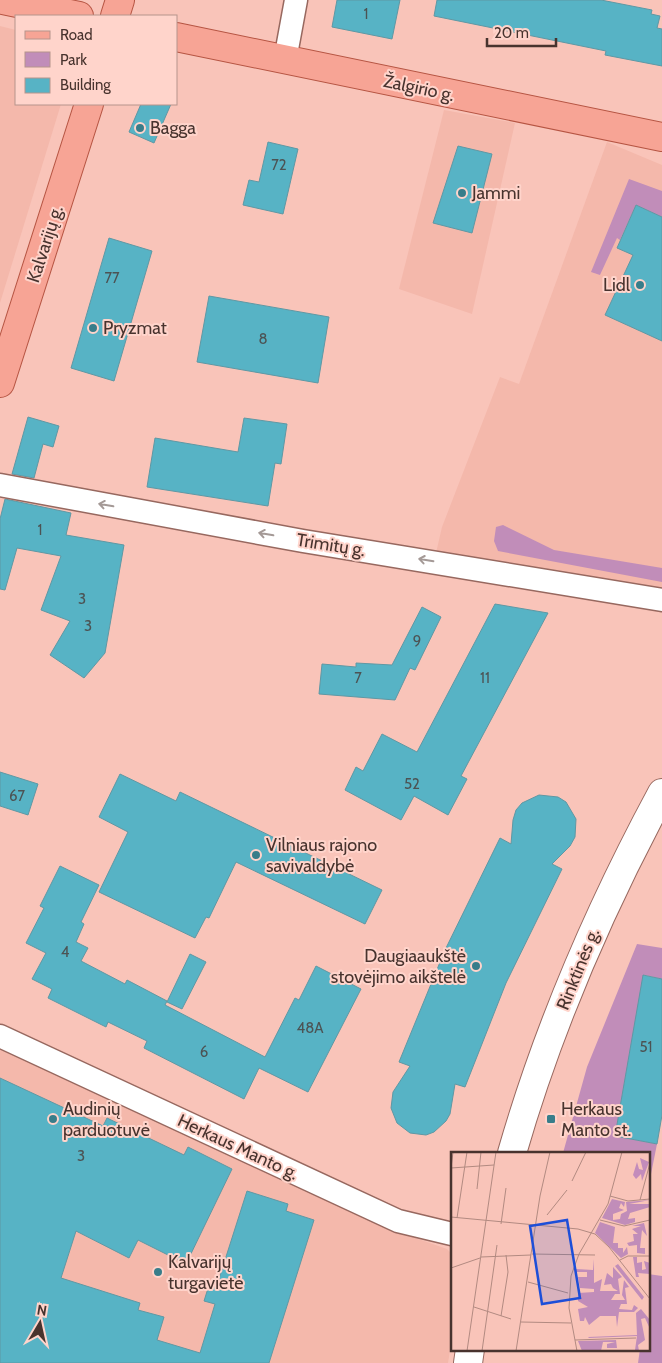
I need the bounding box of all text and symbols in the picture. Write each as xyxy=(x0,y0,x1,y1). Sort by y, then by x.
house number: 1 xyxy=(364,5,368,23)
legend xyxy=(15,15,178,105)
scale bar xyxy=(487,15,556,47)
text: 20 m xyxy=(494,24,529,42)
text: Road xyxy=(60,26,93,44)
text: Park xyxy=(60,51,87,69)
street label: Žalgirio g. xyxy=(382,69,457,106)
text: Building xyxy=(60,76,111,94)
place label: Bagga xyxy=(150,117,196,139)
marker: Bagga xyxy=(134,122,146,134)
house number: 72 xyxy=(271,156,287,174)
place label: Jammi xyxy=(471,182,520,204)
marker: Jammi xyxy=(456,187,468,199)
street label: Kalvarijų g. xyxy=(22,203,68,285)
house number: 77 xyxy=(104,269,120,287)
place label: Lidl xyxy=(603,274,631,296)
marker: Lidl xyxy=(634,279,646,291)
place label: Pryzmat xyxy=(103,317,167,339)
marker: Pryzmat xyxy=(87,322,99,334)
house number: 8 xyxy=(258,330,268,348)
one-way arrow xyxy=(98,499,114,509)
house number: 1 xyxy=(38,521,42,539)
one-way arrow xyxy=(258,529,274,539)
street label: Trimitų g. xyxy=(295,529,367,561)
one-way arrow xyxy=(419,555,435,565)
house number: 3 xyxy=(78,590,86,608)
house number: 3 xyxy=(84,617,92,635)
house number: 9 xyxy=(413,632,421,650)
house number: 7 xyxy=(354,669,362,687)
house number: 11 xyxy=(480,669,490,687)
house number: 52 xyxy=(404,775,420,793)
house number: 67 xyxy=(9,787,25,805)
place label: Vilniaus rajono savivaldybė xyxy=(266,834,377,877)
marker: Vilniaus rajono savivaldybė xyxy=(250,849,262,861)
street label: Rinktinės g. xyxy=(552,925,604,1013)
house number: 4 xyxy=(61,943,70,961)
place label: Daugiaaukštė stovėjimo aikštelė xyxy=(331,945,466,988)
marker: Daugiaaukštė stovėjimo aikštelė xyxy=(470,960,482,972)
house number: 48A xyxy=(297,1019,324,1037)
house number: 51 xyxy=(639,1038,653,1056)
house number: 6 xyxy=(200,1043,208,1061)
place label: Audinių parduotuvė xyxy=(63,1098,150,1141)
place label: Herkaus Manto st. xyxy=(561,1098,631,1141)
street label: Herkaus Manto g. xyxy=(174,1109,302,1185)
marker: Audinių parduotuvė xyxy=(47,1113,59,1125)
marker: Herkaus Manto st. xyxy=(545,1113,557,1125)
house number: 3 xyxy=(77,1147,85,1165)
inset map xyxy=(451,1152,650,1350)
place label: Kalvarijų turgavietė xyxy=(168,1251,244,1294)
marker: Kalvarijų turgavietė xyxy=(152,1266,164,1278)
north arrow xyxy=(15,1298,65,1348)
text: N xyxy=(36,1300,48,1320)

